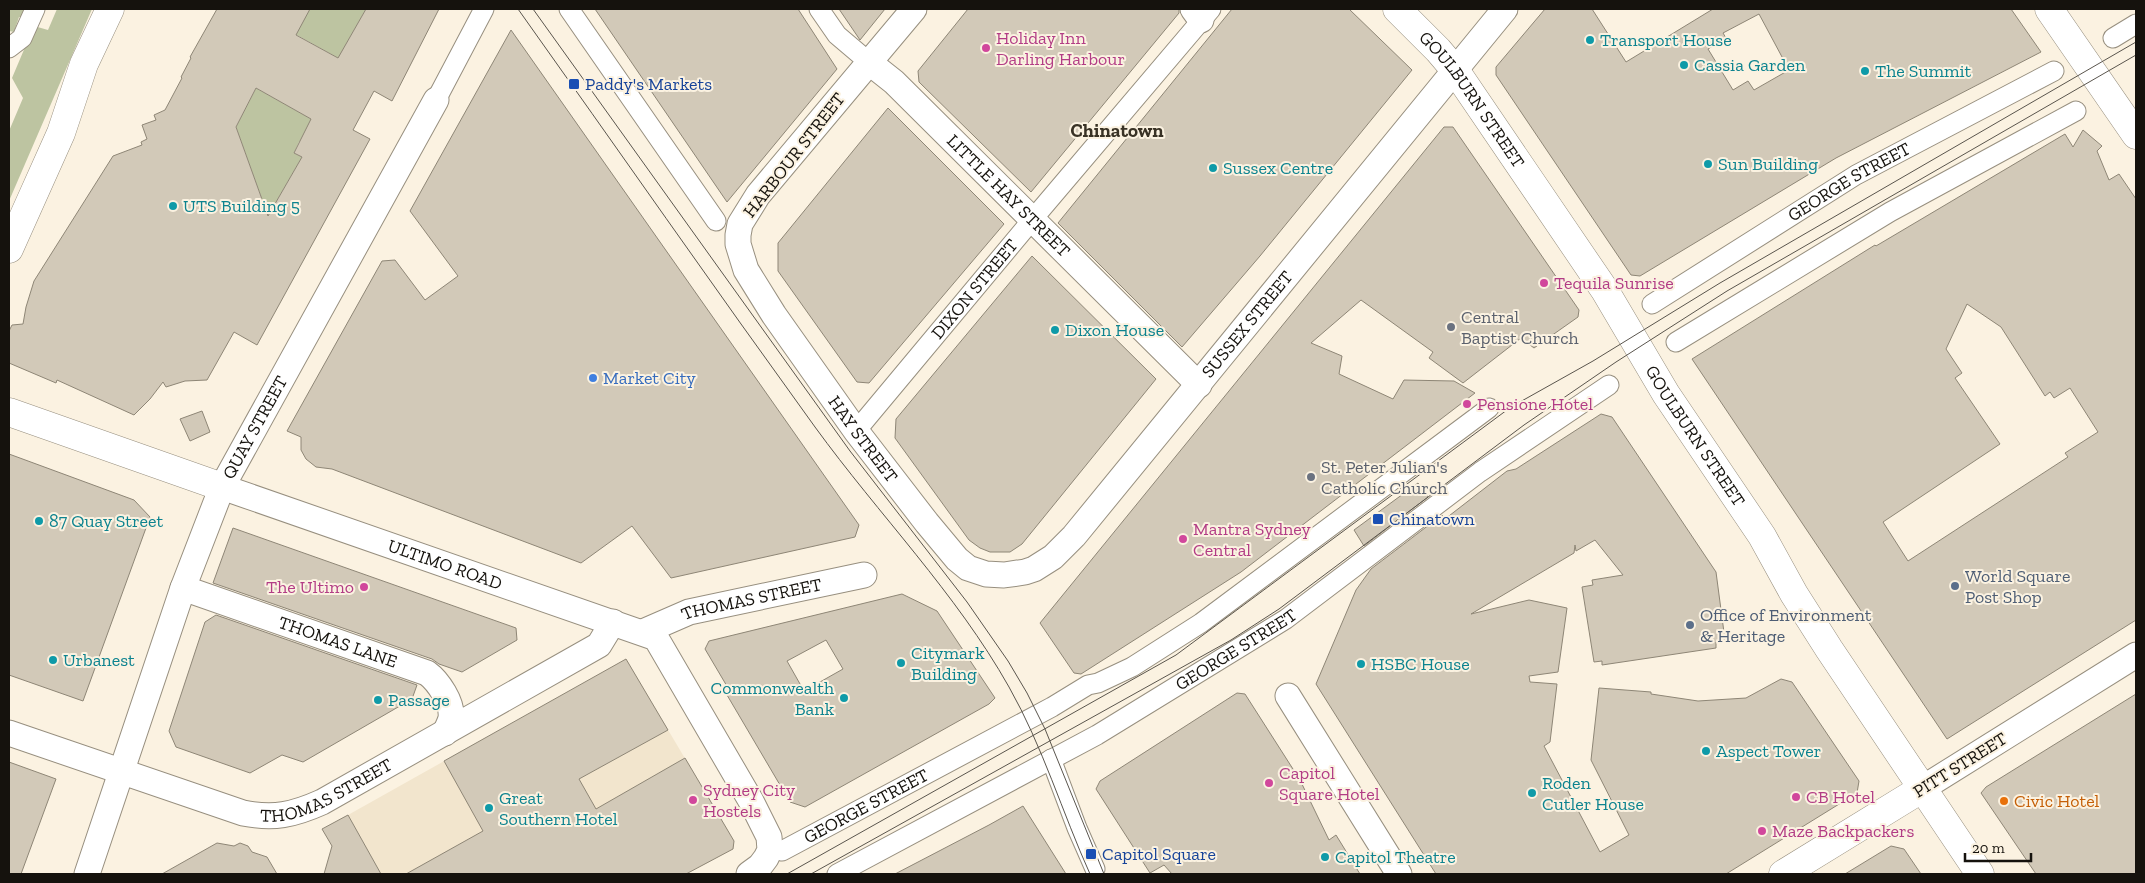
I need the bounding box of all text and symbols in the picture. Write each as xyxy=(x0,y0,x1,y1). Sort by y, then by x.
street label: GOULBURN STREET xyxy=(1414,26,1529,172)
place label: Holiday Inn Darling Harbour xyxy=(996,27,1125,70)
place label: Transport House xyxy=(1600,29,1732,51)
marker: Transport House xyxy=(1584,34,1596,46)
marker: Holiday Inn Darling Harbour xyxy=(980,42,992,54)
place label: Cassia Garden xyxy=(1694,54,1806,76)
marker: Cassia Garden xyxy=(1678,59,1690,71)
place label: The Summit xyxy=(1875,60,1972,82)
marker: The Summit xyxy=(1859,65,1871,77)
place label: Paddy's Markets xyxy=(585,73,712,95)
marker: Paddy's Markets xyxy=(567,77,581,91)
street label: HARBOUR STREET xyxy=(738,88,850,222)
district label: Chinatown xyxy=(1071,119,1164,142)
street label: LITTLE HAY STREET xyxy=(942,130,1075,262)
street label: GEORGE STREET xyxy=(1784,137,1914,226)
place label: Sun Building xyxy=(1718,153,1818,175)
place label: Sussex Centre xyxy=(1223,157,1333,179)
marker: Sun Building xyxy=(1702,158,1714,170)
marker: Sussex Centre xyxy=(1207,162,1219,174)
place label: UTS Building 5 xyxy=(183,195,300,217)
marker: UTS Building 5 xyxy=(167,200,179,212)
street label: DIXON STREET xyxy=(926,234,1023,343)
street label: SUSSEX STREET xyxy=(1197,266,1297,382)
place label: Tequila Sunrise xyxy=(1554,272,1674,294)
marker: Tequila Sunrise xyxy=(1538,277,1550,289)
place label: Central Baptist Church xyxy=(1461,306,1579,349)
place label: Dixon House xyxy=(1065,319,1164,341)
marker: Central Baptist Church xyxy=(1445,321,1457,333)
marker: Dixon House xyxy=(1049,324,1061,336)
street label: GOULBURN STREET xyxy=(1641,361,1750,511)
place label: Market City xyxy=(603,367,696,389)
street label: QUAY STREET xyxy=(218,372,292,483)
marker: Market City xyxy=(587,372,599,384)
street label: HAY STREET xyxy=(824,391,903,487)
place label: Pensione Hotel xyxy=(1477,393,1593,415)
marker: Pensione Hotel xyxy=(1461,398,1473,410)
place label: St. Peter Julian's Catholic Church xyxy=(1321,456,1448,499)
marker: St. Peter Julian's Catholic Church xyxy=(1305,471,1317,483)
place label: Chinatown xyxy=(1389,508,1475,530)
place label: 87 Quay Street xyxy=(49,510,164,532)
marker: Chinatown xyxy=(1371,512,1385,526)
marker: 87 Quay Street xyxy=(33,515,45,527)
place label: Mantra Sydney Central xyxy=(1193,518,1311,561)
marker: Mantra Sydney Central xyxy=(1177,533,1189,545)
street label: ULTIMO ROAD xyxy=(385,535,505,595)
place label: World Square Post Shop xyxy=(1965,565,2070,608)
street label: THOMAS STREET xyxy=(678,573,824,625)
place label: The Ultimo xyxy=(266,576,354,598)
marker: World Square Post Shop xyxy=(1949,580,1961,592)
marker: The Ultimo xyxy=(358,581,370,593)
street label: GEORGE STREET xyxy=(1171,604,1301,695)
place label: Office of Environment & Heritage xyxy=(1700,604,1872,647)
street label: THOMAS LANE xyxy=(276,611,400,673)
marker: Office of Environment & Heritage xyxy=(1684,619,1696,631)
place label: Citymark Building xyxy=(911,642,985,685)
place label: Urbanest xyxy=(63,649,135,671)
place label: HSBC House xyxy=(1371,653,1470,675)
marker: Urbanest xyxy=(47,654,59,666)
marker: Citymark Building xyxy=(895,657,907,669)
marker: HSBC House xyxy=(1355,658,1367,670)
place label: Commonwealth Bank xyxy=(711,677,835,720)
place label: Passage xyxy=(388,689,450,711)
marker: Commonwealth Bank xyxy=(838,692,850,704)
marker: Passage xyxy=(372,694,384,706)
street label: PITT STREET xyxy=(1909,728,2011,802)
place label: Aspect Tower xyxy=(1716,740,1821,762)
marker: Aspect Tower xyxy=(1700,745,1712,757)
street label: THOMAS STREET xyxy=(260,754,396,827)
place label: Capitol Square Hotel xyxy=(1279,762,1380,805)
street label: GEORGE STREET xyxy=(800,764,932,848)
place label: Roden Cutler House xyxy=(1542,772,1644,815)
marker: Capitol Square Hotel xyxy=(1263,777,1275,789)
place label: Sydney City Hostels xyxy=(703,779,796,822)
place label: CB Hotel xyxy=(1806,786,1875,808)
place label: Great Southern Hotel xyxy=(499,787,618,830)
marker: Roden Cutler House xyxy=(1526,787,1538,799)
place label: Civic Hotel xyxy=(2014,790,2100,812)
marker: CB Hotel xyxy=(1790,791,1802,803)
marker: Sydney City Hostels xyxy=(687,794,699,806)
marker: Civic Hotel xyxy=(1998,795,2010,807)
marker: Great Southern Hotel xyxy=(483,802,495,814)
place label: Maze Backpackers xyxy=(1772,820,1915,842)
marker: Maze Backpackers xyxy=(1756,825,1768,837)
scale bar xyxy=(1965,830,2031,862)
text: 20 m xyxy=(1972,839,2005,857)
place label: Capitol Square xyxy=(1102,843,1216,865)
place label: Capitol Theatre xyxy=(1335,846,1456,868)
marker: Capitol Square xyxy=(1084,847,1098,861)
marker: Capitol Theatre xyxy=(1319,851,1331,863)

